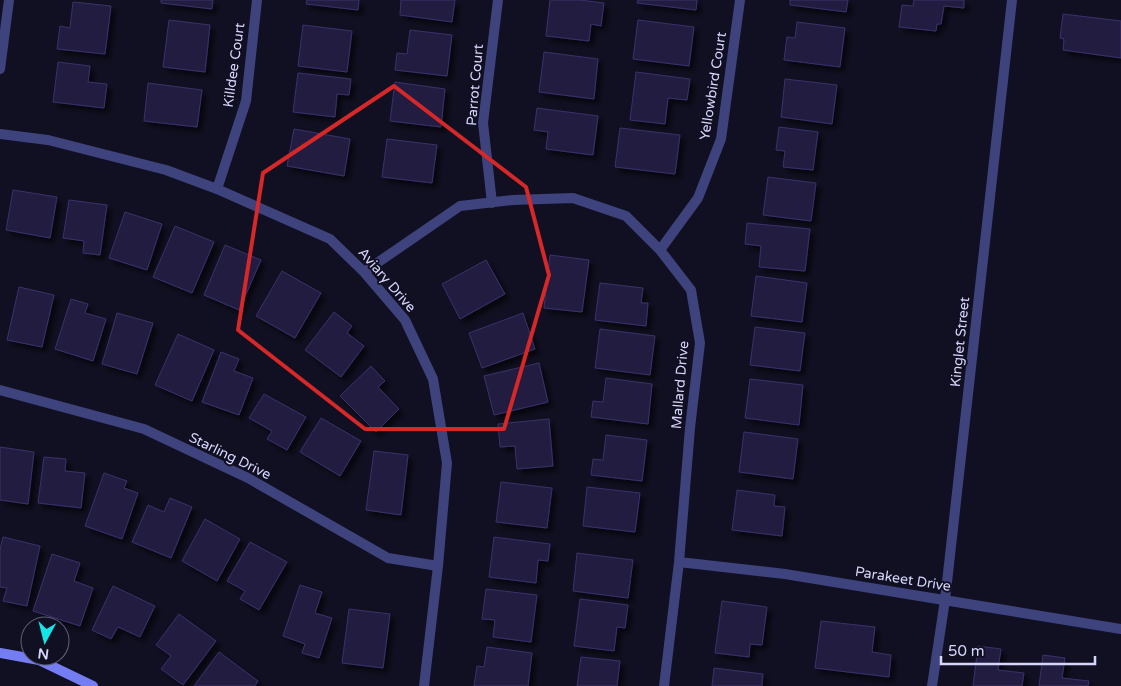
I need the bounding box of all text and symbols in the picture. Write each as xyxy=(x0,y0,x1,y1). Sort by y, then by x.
street label: Killdee Court xyxy=(220,21,248,108)
street label: Yellowbird Court xyxy=(696,30,730,141)
street label: Parrot Court xyxy=(463,43,487,127)
street label: Aviary Drive xyxy=(354,244,420,316)
street label: Kinglet Street xyxy=(947,295,973,388)
street label: Mallard Drive xyxy=(668,340,692,430)
street label: Starling Drive xyxy=(186,429,274,483)
street label: Parakeet Drive xyxy=(854,563,952,595)
north arrow xyxy=(20,616,70,666)
scale bar xyxy=(941,634,1095,666)
text: 50 m xyxy=(948,642,985,660)
text: N xyxy=(37,644,50,663)

